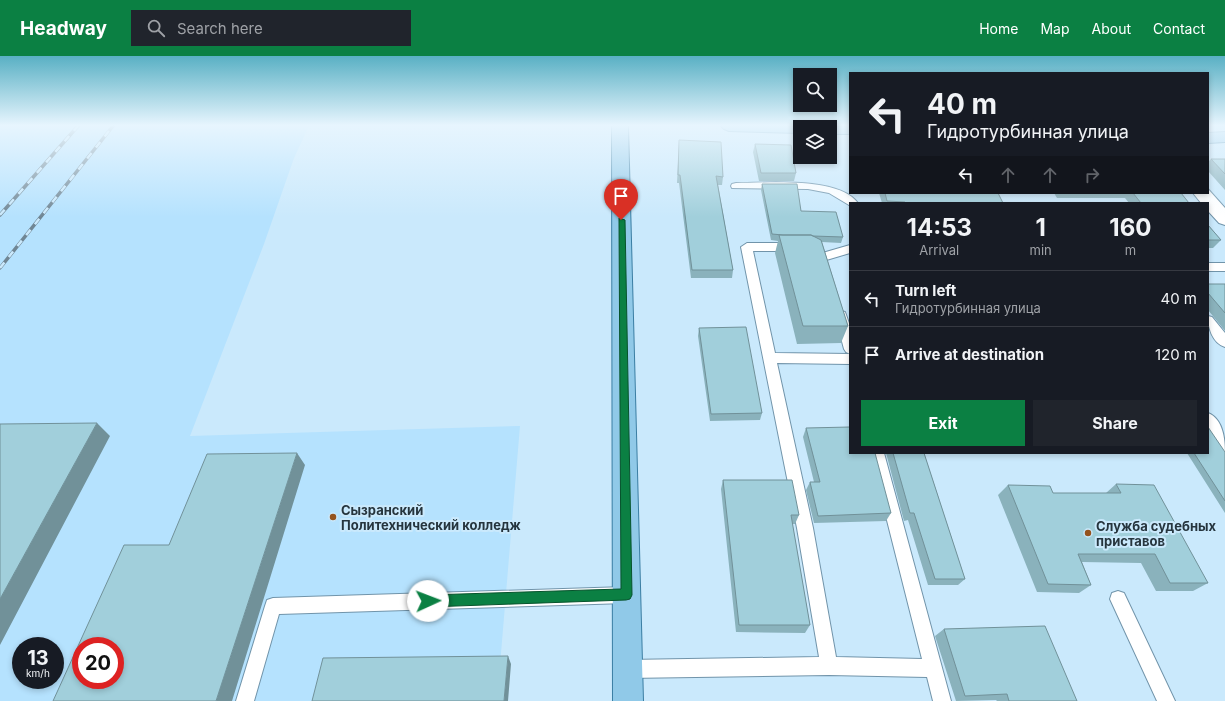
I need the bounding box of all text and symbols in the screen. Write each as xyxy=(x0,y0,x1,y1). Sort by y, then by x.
search box xyxy=(131,10,411,46)
text: Headway xyxy=(20,17,107,40)
icon: search xyxy=(145,17,167,39)
text: Search here xyxy=(177,19,263,38)
text: Home xyxy=(979,20,1018,37)
text: Map xyxy=(1040,20,1070,37)
text: About xyxy=(1092,20,1131,37)
text: Contact xyxy=(1153,20,1205,37)
map controls xyxy=(793,68,837,164)
button: search xyxy=(793,68,837,112)
text: 40 m xyxy=(927,87,997,121)
icon: left xyxy=(861,88,913,140)
button: layers xyxy=(793,120,837,164)
text: Гидротурбинная улица xyxy=(927,121,1129,142)
icon: left xyxy=(955,164,977,186)
icon: ahead xyxy=(997,164,1019,186)
icon: ahead xyxy=(1039,164,1061,186)
icon: right xyxy=(1081,164,1103,186)
pin xyxy=(604,179,638,220)
icon: arrive xyxy=(610,185,632,207)
text: 14:53 xyxy=(907,213,972,242)
text: 1 xyxy=(1035,213,1046,242)
text: 160 xyxy=(1109,213,1151,242)
text: Arrival xyxy=(919,242,959,258)
text: min xyxy=(1030,242,1052,258)
text: m xyxy=(1125,242,1136,258)
text: Turn left xyxy=(895,281,956,300)
icon: left xyxy=(861,288,883,310)
text: 40 m xyxy=(1160,289,1197,308)
text: Гидротурбинная улица xyxy=(895,300,1041,316)
icon: arrive xyxy=(861,344,883,366)
text: Arrive at destination xyxy=(895,345,1044,364)
text: 120 m xyxy=(1155,345,1197,364)
button: Exit xyxy=(861,400,1025,446)
button: Share xyxy=(1033,400,1197,446)
place label: Сызранский Политехнический колледж xyxy=(341,502,521,533)
marker: Сызранский Политехнический колледж xyxy=(328,512,338,522)
place label: Служба судебных приставов xyxy=(1096,518,1216,549)
marker: Служба судебных приставов xyxy=(1083,528,1093,538)
position arrow xyxy=(407,580,449,622)
speed limit sign: 20 xyxy=(72,637,124,689)
text: 13 xyxy=(27,646,49,670)
text: km/h xyxy=(26,667,50,679)

